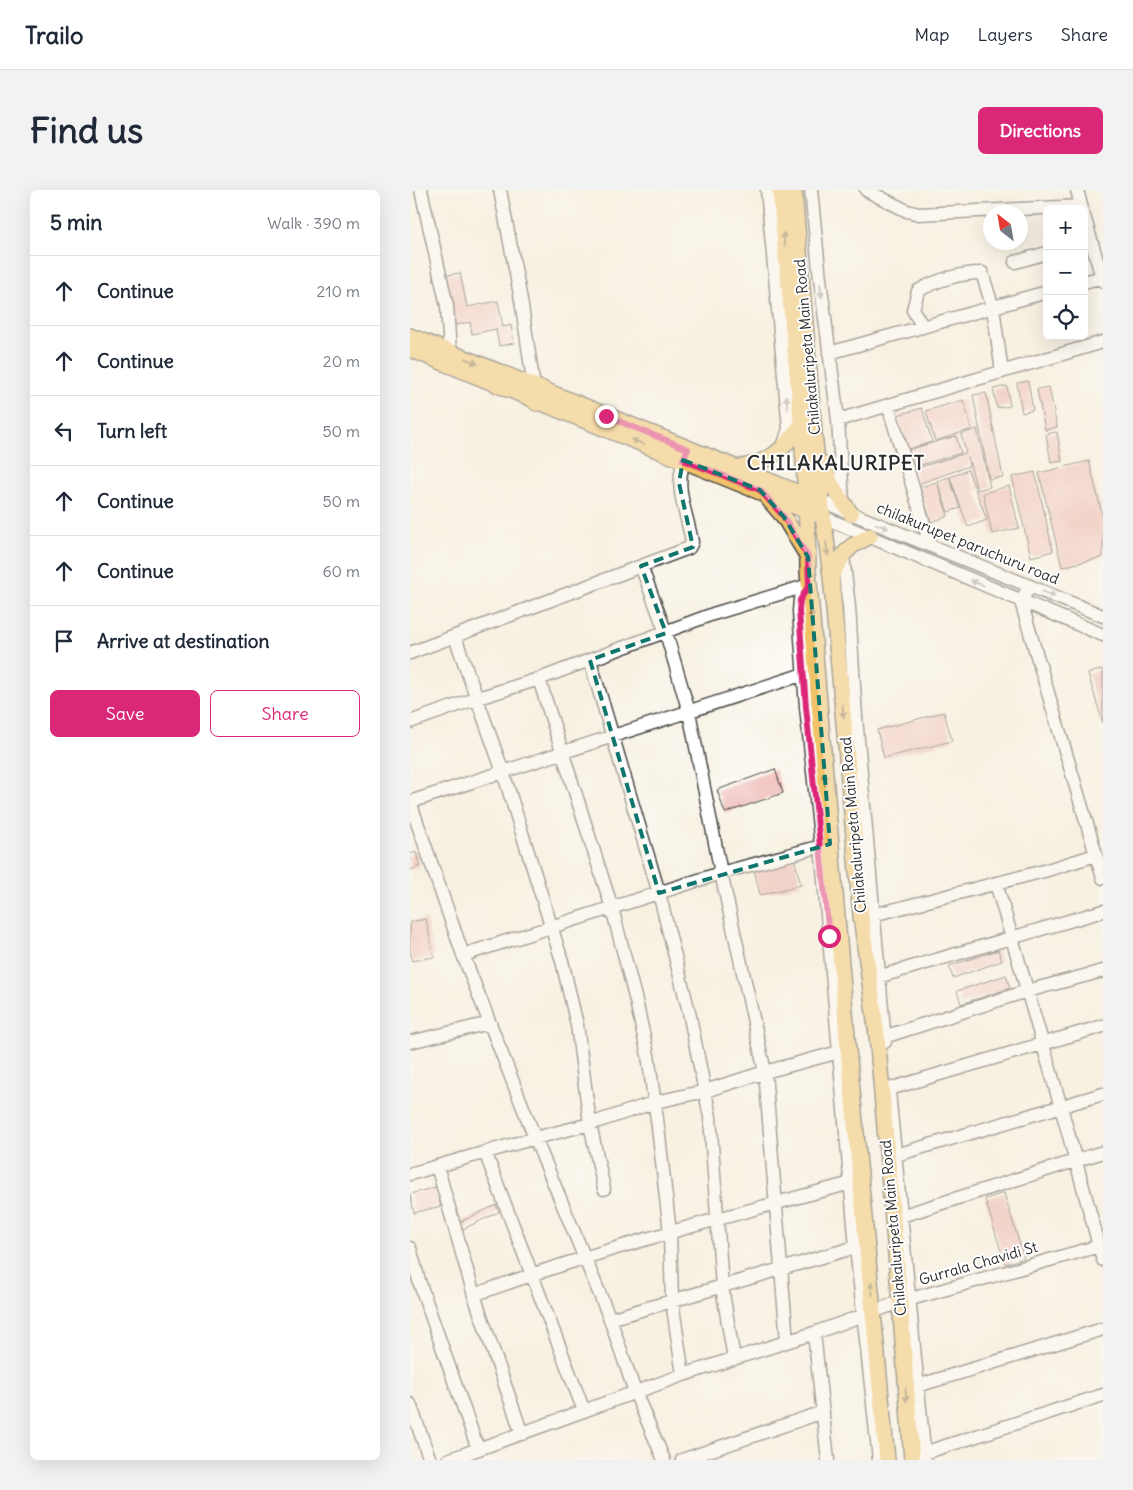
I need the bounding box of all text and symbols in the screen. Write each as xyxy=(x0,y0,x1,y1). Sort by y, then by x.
text: Trailo xyxy=(25,20,83,50)
text: Map xyxy=(914,23,949,46)
text: Layers xyxy=(977,23,1033,46)
text: Share xyxy=(1061,23,1108,46)
button: Directions xyxy=(978,107,1103,154)
text: Find us xyxy=(30,108,143,152)
north arrow xyxy=(983,205,1028,250)
map controls xyxy=(1043,205,1088,340)
button: + xyxy=(1043,205,1088,250)
text: 5 min xyxy=(50,209,102,236)
text: Walk · 390 m xyxy=(267,213,360,233)
one-way arrow xyxy=(780,231,788,247)
button: − xyxy=(1043,250,1088,295)
street label: Chilakaluripeta Main Road xyxy=(790,258,824,436)
icon: ahead xyxy=(50,277,78,305)
text: Continue xyxy=(97,279,174,303)
text: 210 m xyxy=(317,281,360,301)
one-way arrow xyxy=(817,283,825,299)
button: locate xyxy=(1043,295,1088,340)
icon: ahead xyxy=(50,347,78,375)
text: Continue xyxy=(97,349,174,373)
text: 20 m xyxy=(323,351,360,371)
one-way arrow xyxy=(464,357,479,365)
one-way arrow xyxy=(783,393,791,409)
route end xyxy=(595,405,618,428)
icon: left xyxy=(50,417,78,445)
text: Turn left xyxy=(97,419,167,443)
text: 50 m xyxy=(322,421,360,441)
one-way arrow xyxy=(630,438,645,446)
district label: CHILAKALURIPET xyxy=(747,450,925,475)
icon: ahead xyxy=(50,487,78,515)
text: Continue xyxy=(97,489,174,513)
text: 50 m xyxy=(322,491,360,511)
street label: chilakurupet paruchuru road xyxy=(874,498,1062,588)
one-way arrow xyxy=(875,522,890,530)
one-way arrow xyxy=(823,541,831,557)
icon: ahead xyxy=(50,557,78,585)
text: Continue xyxy=(97,559,174,583)
text: 60 m xyxy=(322,561,360,581)
one-way arrow xyxy=(970,578,984,586)
one-way arrow xyxy=(1041,590,1056,598)
one-way arrow xyxy=(807,609,815,625)
icon: arrive xyxy=(50,627,78,655)
text: Arrive at destination xyxy=(97,629,270,653)
button: Save xyxy=(50,690,200,737)
button: Share xyxy=(210,690,360,737)
one-way arrow xyxy=(839,703,847,719)
street label: Chilakaluripeta Main Road xyxy=(836,736,870,914)
one-way arrow xyxy=(821,771,829,787)
route start xyxy=(818,925,841,948)
street label: Chilakaluripeta Main Road xyxy=(876,1139,910,1317)
street label: Gurrala Chavidi St xyxy=(917,1237,1039,1289)
one-way arrow xyxy=(867,1281,875,1297)
one-way arrow xyxy=(903,1387,911,1403)

